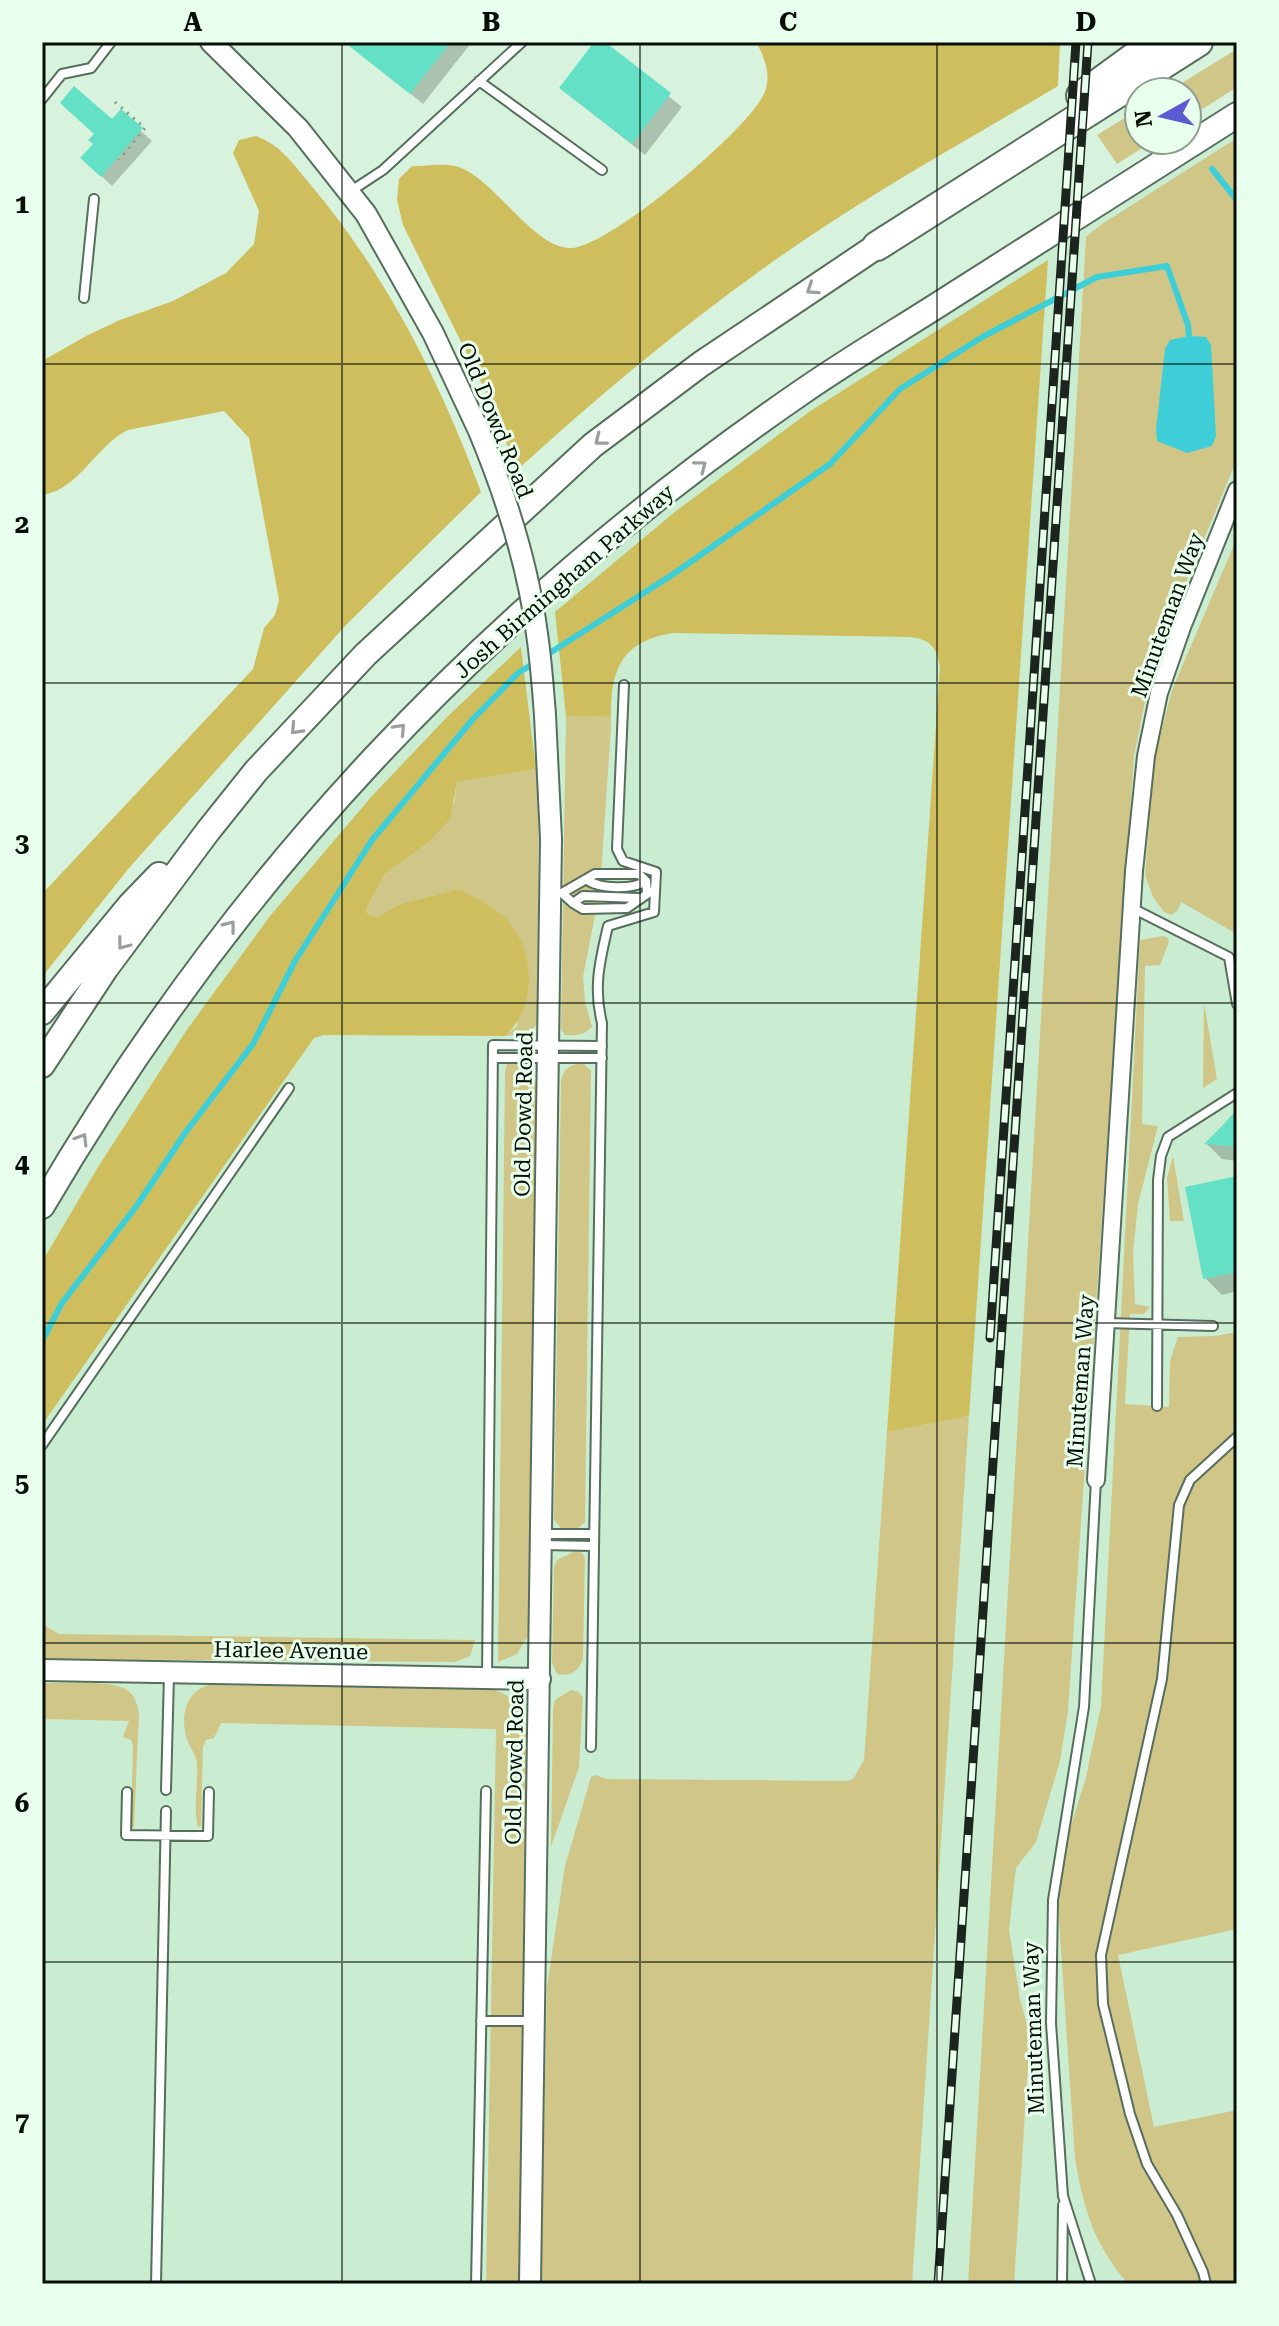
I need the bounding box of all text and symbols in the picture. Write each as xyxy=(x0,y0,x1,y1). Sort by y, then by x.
text: A xyxy=(184,7,203,37)
text: B xyxy=(482,7,500,37)
text: C xyxy=(779,7,797,37)
text: D xyxy=(1076,7,1096,37)
north arrow xyxy=(1123,76,1203,156)
text: N xyxy=(1130,109,1157,129)
text: 1 xyxy=(15,189,29,219)
one-way arrow xyxy=(806,280,821,295)
street label: Old Dowd Road xyxy=(453,339,538,502)
one-way arrow xyxy=(594,430,609,444)
one-way arrow xyxy=(692,461,706,476)
street label: Josh Birmingham Parkway xyxy=(449,479,679,684)
text: 2 xyxy=(15,509,29,539)
street label: Minuteman Way xyxy=(1126,529,1209,701)
one-way arrow xyxy=(291,720,305,735)
one-way arrow xyxy=(390,724,405,738)
text: 3 xyxy=(15,828,29,858)
one-way arrow xyxy=(220,921,235,935)
one-way arrow xyxy=(119,935,133,950)
street label: Old Dowd Road xyxy=(510,1031,537,1197)
one-way arrow xyxy=(72,1133,87,1148)
text: 4 xyxy=(15,1148,30,1178)
street label: Minuteman Way xyxy=(1062,1294,1099,1468)
text: 5 xyxy=(15,1468,29,1498)
street label: Harlee Avenue xyxy=(213,1637,368,1664)
street label: Old Dowd Road xyxy=(501,1679,528,1845)
text: 6 xyxy=(15,1788,29,1818)
street label: Minuteman Way xyxy=(1018,1941,1049,2115)
text: 7 xyxy=(15,2107,29,2137)

